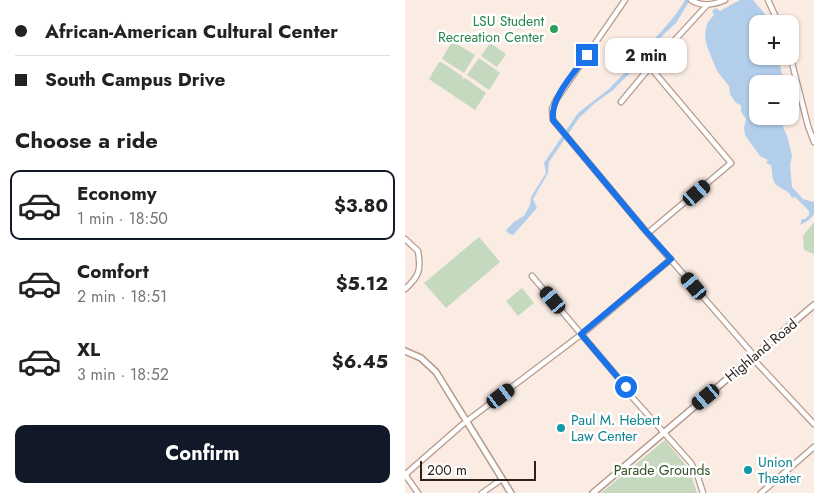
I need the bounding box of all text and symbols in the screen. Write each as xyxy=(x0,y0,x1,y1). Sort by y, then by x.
place label: LSU Student Recreation Center xyxy=(438,11,545,47)
map controls xyxy=(749,15,799,125)
button: + xyxy=(749,15,799,65)
text: African-American Cultural Center xyxy=(45,18,338,45)
marker: LSU Student Recreation Center xyxy=(548,23,560,35)
callout: 2 min xyxy=(605,38,687,72)
route end xyxy=(576,44,598,66)
text: 2 min xyxy=(625,44,667,67)
text: South Campus Drive xyxy=(45,66,225,93)
button: − xyxy=(749,75,799,125)
text: Choose a ride xyxy=(15,124,158,156)
car xyxy=(680,177,713,209)
text: Economy xyxy=(77,180,157,207)
icon: car xyxy=(17,183,62,228)
text: $3.80 xyxy=(334,192,388,219)
text: 1 min · 18:50 xyxy=(77,207,168,230)
text: Comfort xyxy=(77,258,149,285)
icon: car xyxy=(17,261,62,306)
text: $5.12 xyxy=(336,270,388,297)
car xyxy=(678,270,709,302)
car xyxy=(537,284,568,316)
text: 2 min · 18:51 xyxy=(77,285,167,308)
street label: Highland Road xyxy=(721,314,801,386)
text: XL xyxy=(77,336,100,363)
icon: car xyxy=(17,339,62,384)
text: $6.45 xyxy=(332,348,388,375)
text: 3 min · 18:52 xyxy=(77,363,169,386)
route start xyxy=(615,376,637,398)
car xyxy=(484,381,517,411)
car xyxy=(689,382,722,412)
place label: Paul M. Hebert Law Center xyxy=(571,410,661,446)
marker: Paul M. Hebert Law Center xyxy=(555,422,567,434)
button: Confirm xyxy=(15,425,390,483)
place label: Union Theater xyxy=(758,452,801,488)
scale bar xyxy=(420,458,536,481)
text: 200 m xyxy=(427,460,467,480)
park label: Parade Grounds xyxy=(614,460,711,480)
marker: Union Theater xyxy=(742,464,754,476)

